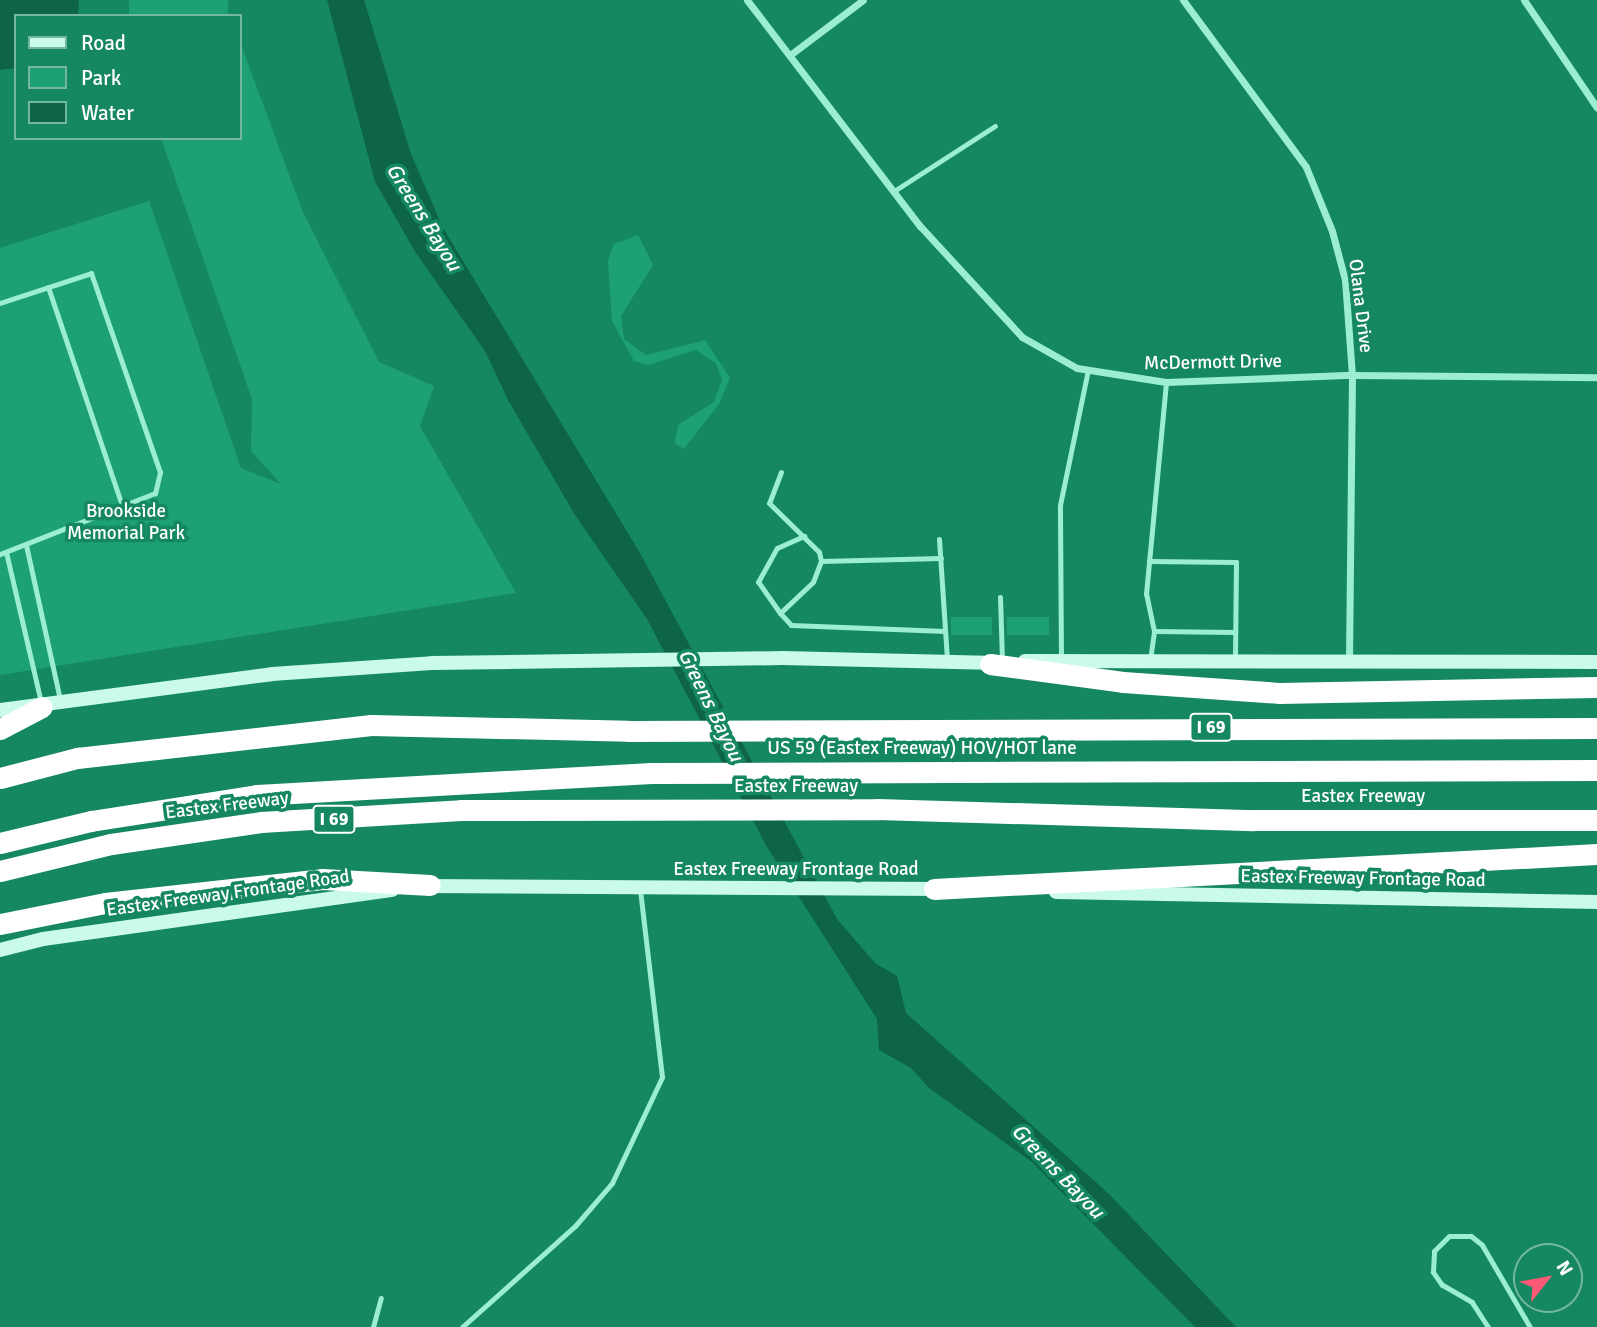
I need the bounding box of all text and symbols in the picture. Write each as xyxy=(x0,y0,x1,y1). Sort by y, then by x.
legend xyxy=(14,14,242,140)
text: Road xyxy=(81,30,126,56)
text: Park xyxy=(81,65,121,91)
text: Water xyxy=(81,100,134,126)
water label: Greens Bayou xyxy=(381,159,467,275)
street label: Olana Drive xyxy=(1343,258,1377,354)
street label: McDermott Drive xyxy=(1144,350,1282,376)
park label: Brookside Memorial Park xyxy=(67,501,185,545)
water label: Greens Bayou xyxy=(673,645,749,765)
road number: I 69 xyxy=(1188,712,1234,742)
street label: US 59 (Eastex Freeway) HOV/HOT lane xyxy=(767,738,1077,760)
street label: Eastex Freeway xyxy=(734,776,858,798)
street label: Eastex Freeway xyxy=(1301,786,1425,808)
street label: Eastex Freeway xyxy=(164,787,290,825)
road number: I 69 xyxy=(311,804,357,834)
street label: Eastex Freeway Frontage Road xyxy=(673,859,919,881)
street label: Eastex Freeway Frontage Road xyxy=(1240,865,1486,893)
street label: Eastex Freeway Frontage Road xyxy=(105,866,351,922)
water label: Greens Bayou xyxy=(1007,1118,1109,1224)
north arrow xyxy=(1513,1243,1583,1313)
text: N xyxy=(1551,1256,1578,1280)

